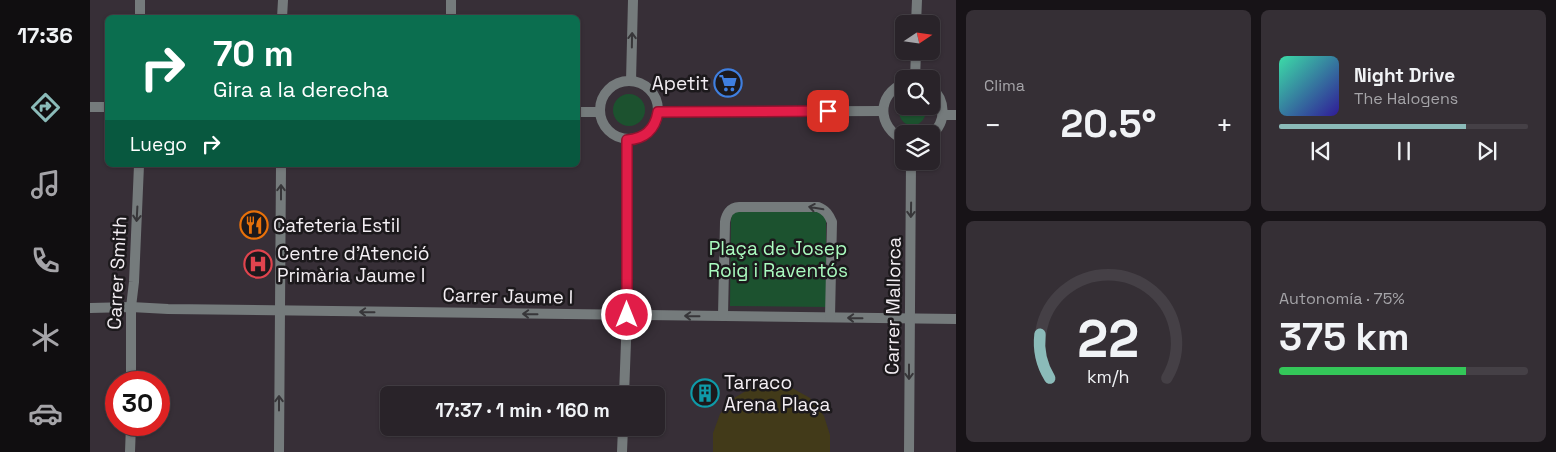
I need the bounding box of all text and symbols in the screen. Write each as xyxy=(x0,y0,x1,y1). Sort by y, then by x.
north arrow xyxy=(895,15,940,60)
map controls xyxy=(895,15,940,170)
text: 17:36 xyxy=(17,21,73,49)
text: 70 m xyxy=(213,32,294,76)
one-way arrow xyxy=(627,33,636,49)
icon: right xyxy=(130,35,195,100)
text: Night Drive xyxy=(1354,63,1455,88)
supermarket icon: Apetit xyxy=(713,68,743,98)
button: search xyxy=(895,70,940,115)
place label: Apetit xyxy=(652,71,709,96)
text: Gira a la derecha xyxy=(213,75,389,103)
text: Clima xyxy=(984,75,1025,96)
text: The Halogens xyxy=(1354,88,1458,109)
icon: directions xyxy=(28,90,63,125)
pin xyxy=(807,90,849,132)
icon: arrive xyxy=(814,97,842,125)
text: 20.5° xyxy=(1061,100,1156,148)
text: − xyxy=(984,107,1001,143)
text: + xyxy=(1216,107,1233,143)
button: layers xyxy=(895,125,940,170)
icon: right xyxy=(197,130,225,158)
text: Luego xyxy=(130,132,187,157)
icon: previous xyxy=(1307,137,1335,165)
icon: pause xyxy=(1390,137,1418,165)
icon: next xyxy=(1473,137,1501,165)
icon: music xyxy=(28,167,63,202)
one-way arrow xyxy=(276,184,286,200)
one-way arrow xyxy=(906,202,916,218)
one-way arrow xyxy=(808,203,824,213)
one-way arrow xyxy=(133,205,142,221)
restaurant icon: Cafeteria Estil xyxy=(239,210,269,240)
place label: Cafeteria Estil xyxy=(273,213,400,238)
street label: Carrer Smith xyxy=(102,216,132,330)
park label: Plaça de Josep Roig i Raventós xyxy=(708,236,848,283)
street label: Carrer Mallorca xyxy=(879,237,907,375)
place label: Centre d'Atenció Primària Jaume I xyxy=(277,241,430,288)
icon: phone xyxy=(28,243,63,278)
hospital icon: Centre d'Atenció Primària Jaume I xyxy=(243,249,273,279)
street label: Carrer Jaume I xyxy=(442,282,574,310)
position arrow xyxy=(600,288,652,340)
text: Autonomía · 75% xyxy=(1279,288,1405,309)
text: 22 xyxy=(1078,306,1139,372)
one-way arrow xyxy=(360,307,376,317)
one-way arrow xyxy=(522,309,538,319)
one-way arrow xyxy=(685,311,701,321)
one-way arrow xyxy=(847,313,864,323)
text: 375 km xyxy=(1279,313,1410,361)
icon: climate xyxy=(28,320,63,355)
one-way arrow xyxy=(904,364,914,380)
text: km/h xyxy=(1087,365,1130,388)
place label: Tarraco Arena Plaça xyxy=(724,370,831,417)
speed limit sign: 30 xyxy=(105,371,170,436)
building icon: Tarraco Arena Plaça xyxy=(690,378,720,408)
icon: car xyxy=(28,396,63,431)
one-way arrow xyxy=(274,396,284,412)
text: 17:37 · 1 min · 160 m xyxy=(435,398,610,423)

